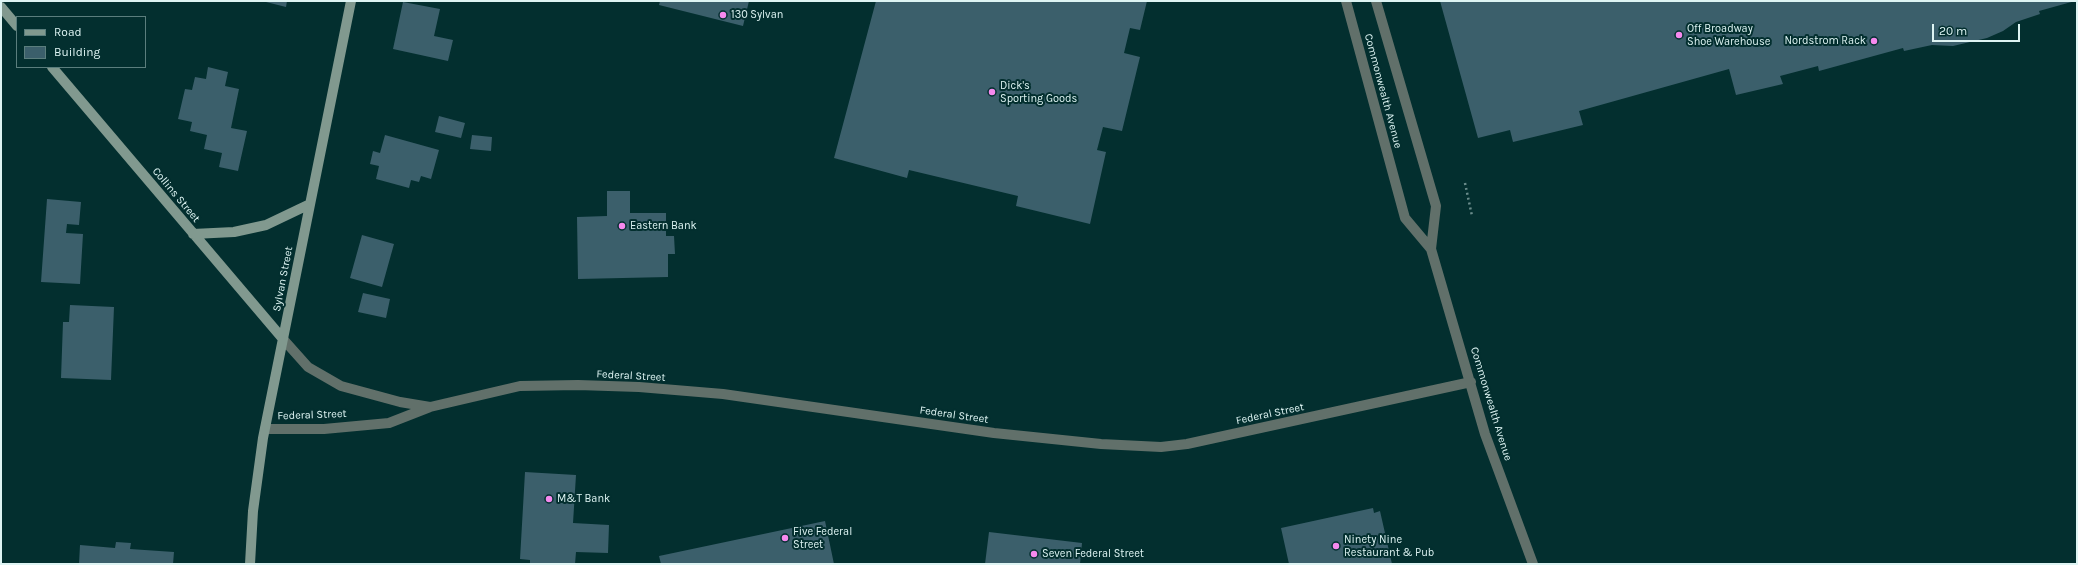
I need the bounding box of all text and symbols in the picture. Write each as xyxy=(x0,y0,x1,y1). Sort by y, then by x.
place label: 130 Sylvan xyxy=(731,8,783,22)
marker: 130 Sylvan xyxy=(718,10,728,20)
legend xyxy=(16,16,146,68)
scale bar xyxy=(1934,16,2022,42)
place label: Off Broadway Shoe Warehouse xyxy=(1687,22,1770,48)
text: 20 m xyxy=(1939,24,1967,38)
text: Road xyxy=(54,25,82,39)
marker: Off Broadway Shoe Warehouse xyxy=(1674,30,1684,40)
street label: Commonwealth Avenue xyxy=(1361,32,1405,150)
place label: Nordstrom Rack xyxy=(1784,34,1866,48)
marker: Nordstrom Rack xyxy=(1869,36,1879,46)
text: Building xyxy=(54,45,100,59)
place label: Dick's Sporting Goods xyxy=(1000,79,1077,105)
marker: Dick's Sporting Goods xyxy=(987,87,997,97)
street label: Collins Street xyxy=(149,165,203,225)
place label: Eastern Bank xyxy=(630,219,697,233)
marker: Eastern Bank xyxy=(617,221,627,231)
street label: Sylvan Street xyxy=(270,245,296,313)
street label: Commonwealth Avenue xyxy=(1467,345,1515,463)
street label: Federal Street xyxy=(596,368,666,384)
street label: Federal Street xyxy=(1235,400,1305,428)
street label: Federal Street xyxy=(919,404,989,426)
street label: Federal Street xyxy=(277,407,347,423)
place label: M&T Bank xyxy=(557,492,610,506)
marker: M&T Bank xyxy=(544,494,554,504)
place label: Five Federal Street xyxy=(793,525,852,551)
marker: Five Federal Street xyxy=(780,533,790,543)
place label: Ninety Nine Restaurant & Pub xyxy=(1344,533,1434,559)
marker: Ninety Nine Restaurant & Pub xyxy=(1331,541,1341,551)
place label: Seven Federal Street xyxy=(1042,547,1144,561)
marker: Seven Federal Street xyxy=(1029,549,1039,559)

